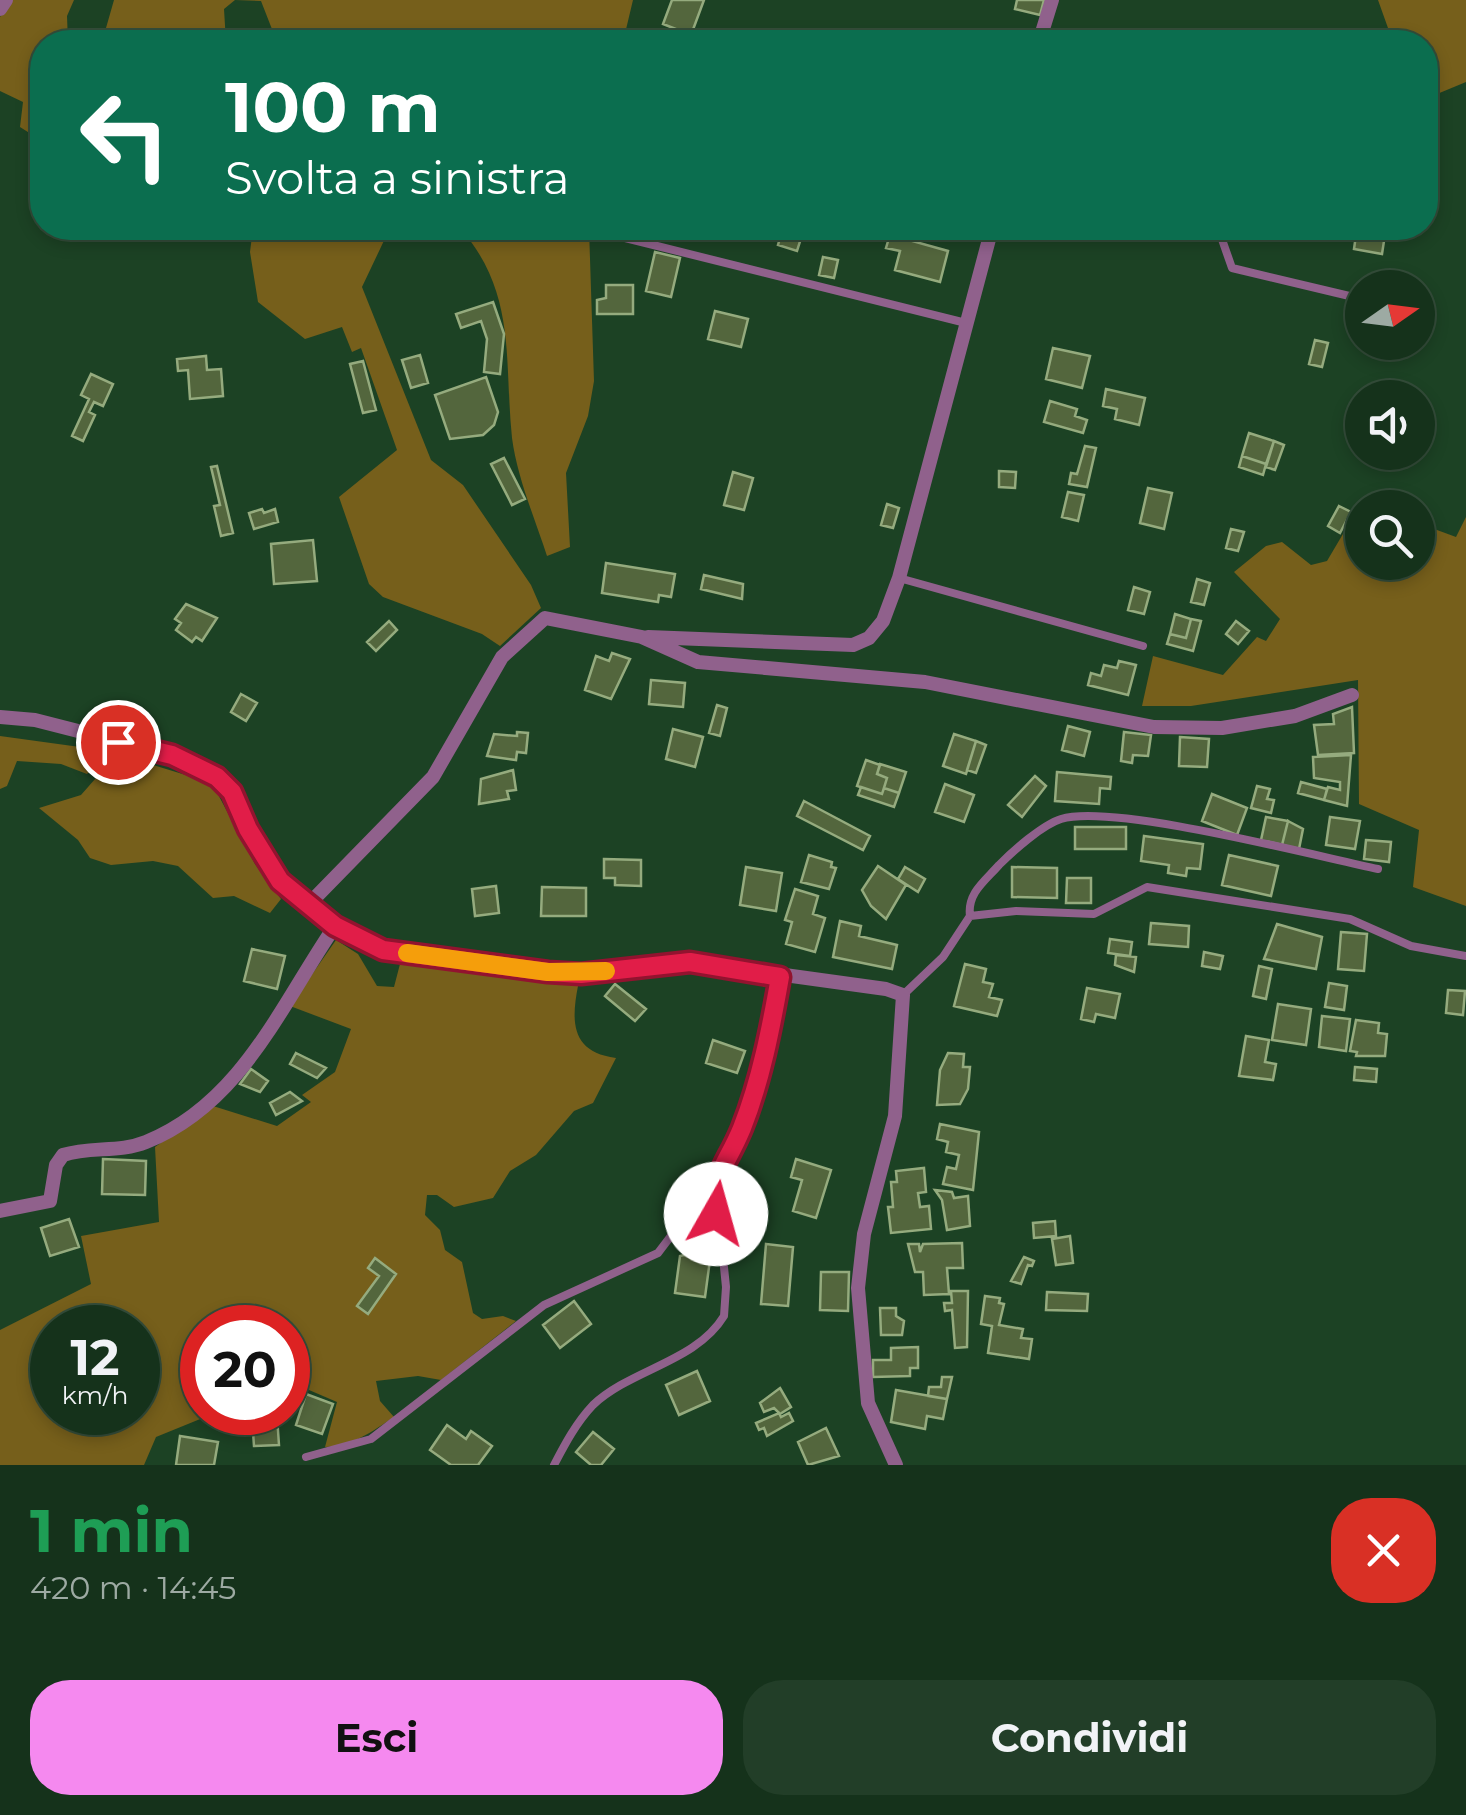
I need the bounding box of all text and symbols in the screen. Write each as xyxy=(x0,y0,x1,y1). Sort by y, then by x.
text: 100 m xyxy=(225,64,441,150)
icon: left xyxy=(60,70,190,200)
text: Svolta a sinistra xyxy=(225,150,570,205)
north arrow xyxy=(1345,270,1435,360)
map controls xyxy=(1345,270,1435,580)
button: sound xyxy=(1345,380,1435,470)
button: search xyxy=(1345,490,1435,580)
pin xyxy=(76,700,161,785)
icon: arrive xyxy=(91,715,146,770)
position arrow xyxy=(664,1162,768,1266)
speed limit sign: 20 xyxy=(180,1305,310,1435)
text: 12 xyxy=(70,1327,120,1388)
text: km/h xyxy=(62,1380,128,1410)
text: 1 min xyxy=(30,1494,193,1567)
button: close xyxy=(1331,1498,1436,1603)
text: 420 m · 14:45 xyxy=(30,1568,236,1607)
button: Esci xyxy=(30,1680,723,1795)
button: Condividi xyxy=(743,1680,1436,1795)

